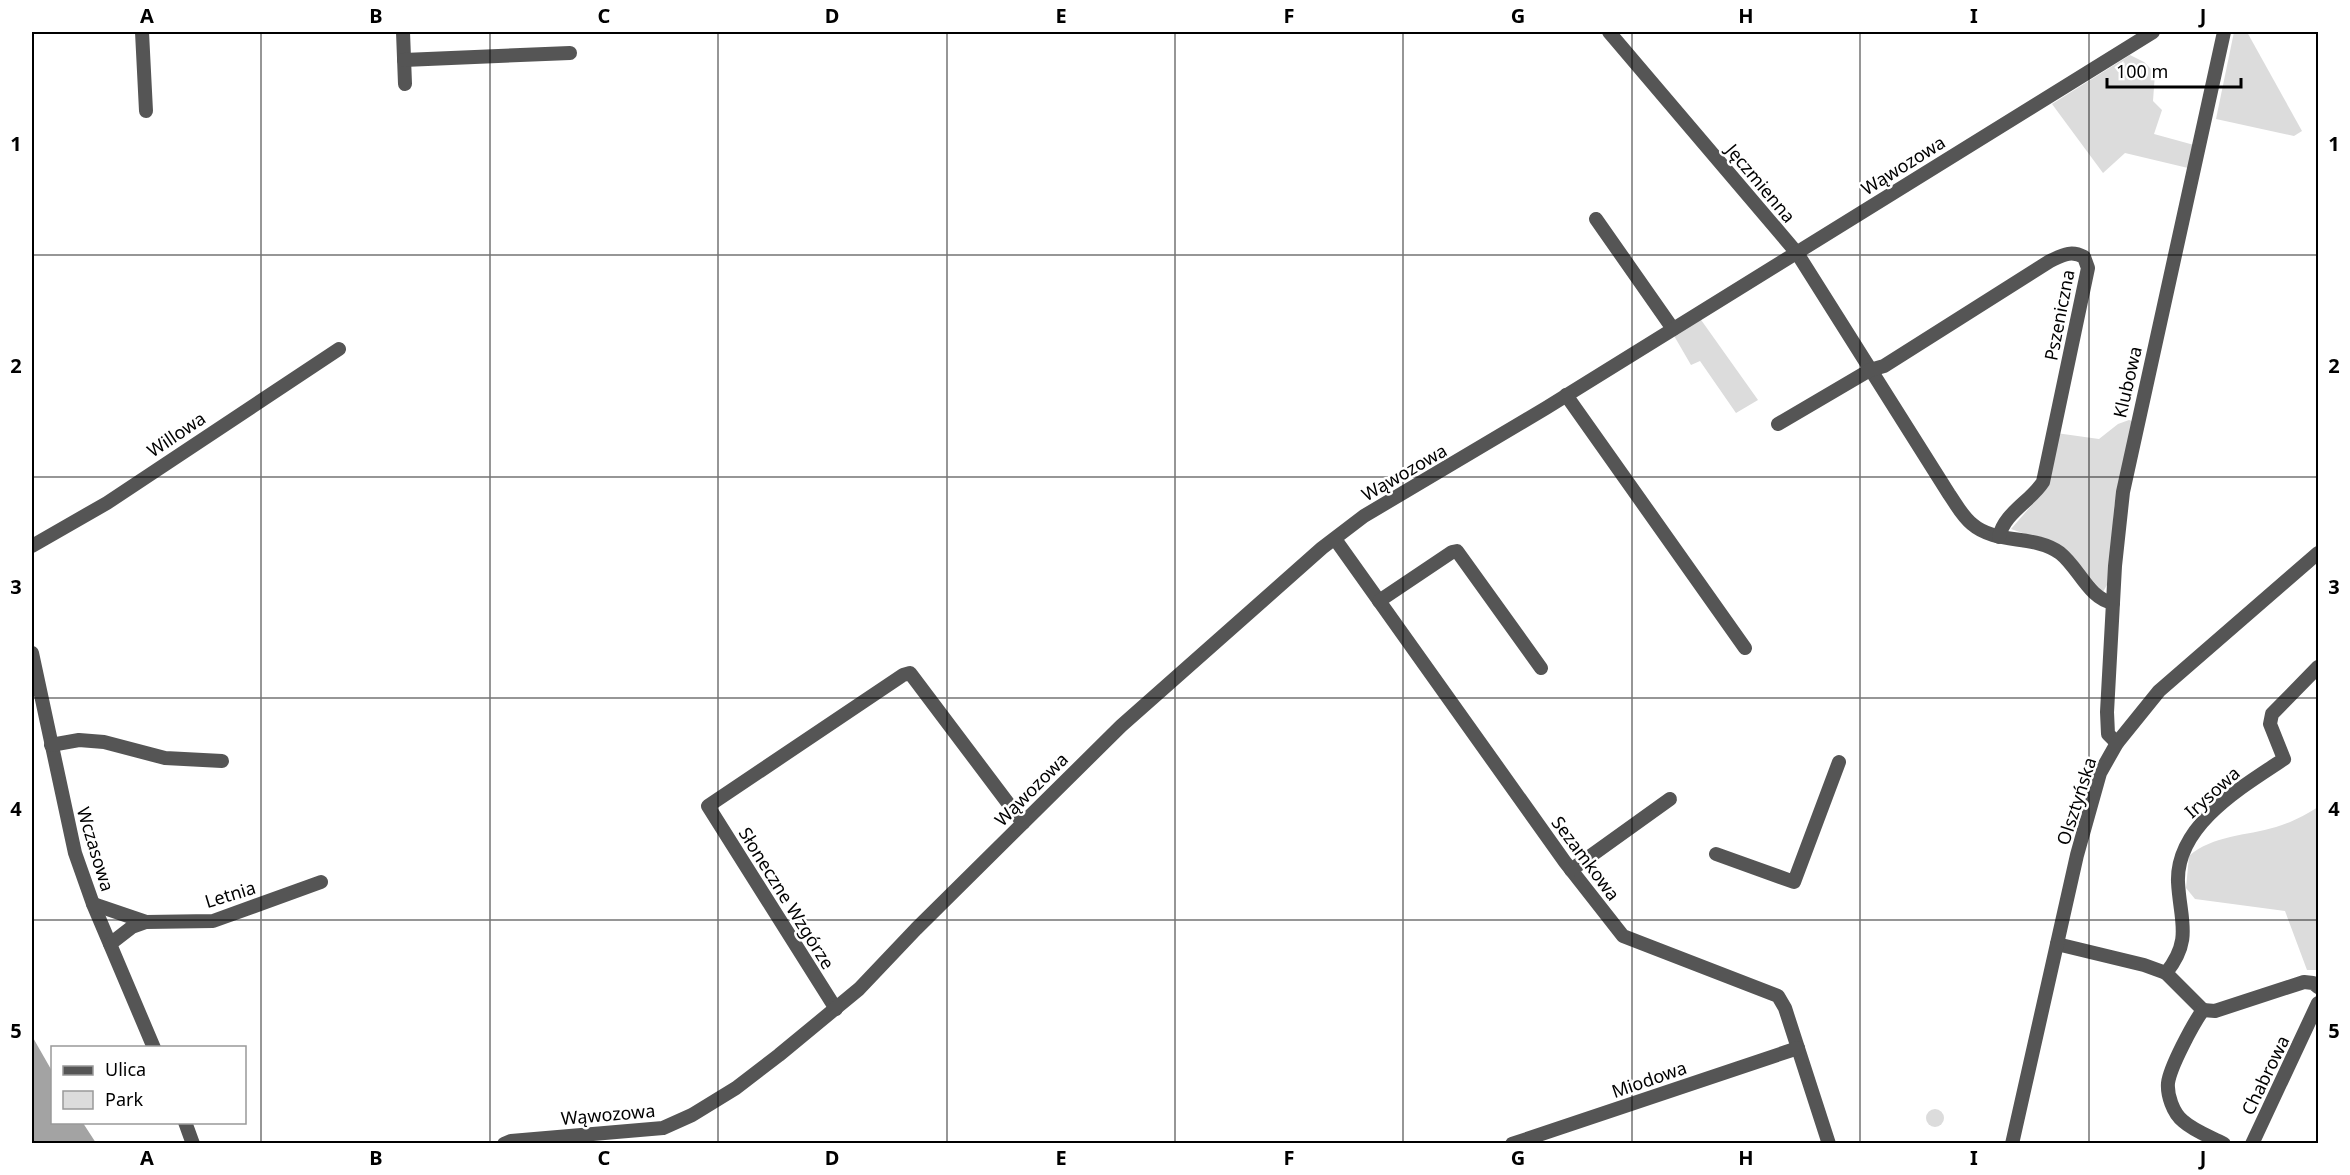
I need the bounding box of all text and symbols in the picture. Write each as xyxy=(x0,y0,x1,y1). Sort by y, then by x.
text: A xyxy=(140,2,154,29)
text: B xyxy=(369,2,383,29)
text: C xyxy=(598,2,611,29)
text: D xyxy=(825,2,839,29)
text: E xyxy=(1055,2,1067,29)
text: F xyxy=(1284,2,1294,29)
text: G xyxy=(1511,2,1525,29)
text: H xyxy=(1738,2,1754,29)
text: I xyxy=(1970,2,1978,29)
text: J xyxy=(2198,2,2206,29)
scale bar xyxy=(2107,51,2240,89)
text: 100 m xyxy=(2116,59,2168,83)
text: 1 xyxy=(10,130,22,157)
street label: Wąwozowa xyxy=(1857,130,1949,200)
text: 1 xyxy=(2328,130,2340,157)
street label: Jęczmienna xyxy=(1720,137,1801,228)
street label: Pszeniczna xyxy=(2038,267,2080,363)
street label: Klubowa xyxy=(2107,344,2147,420)
text: 2 xyxy=(10,352,22,379)
text: 2 xyxy=(2328,352,2340,379)
street label: Willowa xyxy=(142,406,210,462)
street label: Wąwozowa xyxy=(1357,438,1451,506)
text: 3 xyxy=(10,573,22,600)
text: 3 xyxy=(2328,573,2340,600)
street label: Wąwozowa xyxy=(989,747,1073,831)
street label: Olsztyńska xyxy=(2051,754,2101,848)
street label: Irysowa xyxy=(2179,761,2245,823)
text: 4 xyxy=(10,795,22,822)
text: 4 xyxy=(2328,795,2340,822)
street label: Wczasowa xyxy=(72,804,120,894)
street label: Sezamkowa xyxy=(1546,811,1626,905)
street label: Słoneczne Wzgórze xyxy=(734,823,840,973)
street label: Letnia xyxy=(202,875,258,913)
text: 5 xyxy=(10,1017,22,1044)
text: 5 xyxy=(2328,1017,2340,1044)
street label: Chabrowa xyxy=(2235,1031,2295,1119)
legend xyxy=(51,1046,246,1124)
street label: Miodowa xyxy=(1608,1055,1690,1103)
text: Ulica xyxy=(105,1057,146,1081)
text: Park xyxy=(105,1087,143,1111)
street label: Wąwozowa xyxy=(560,1098,656,1130)
text: A xyxy=(140,1144,154,1171)
text: B xyxy=(369,1144,383,1171)
text: C xyxy=(598,1144,611,1171)
text: D xyxy=(825,1144,839,1171)
text: E xyxy=(1055,1144,1067,1171)
text: F xyxy=(1284,1144,1294,1171)
text: G xyxy=(1511,1144,1525,1171)
text: H xyxy=(1738,1144,1754,1171)
text: I xyxy=(1970,1144,1978,1171)
text: J xyxy=(2198,1144,2206,1171)

